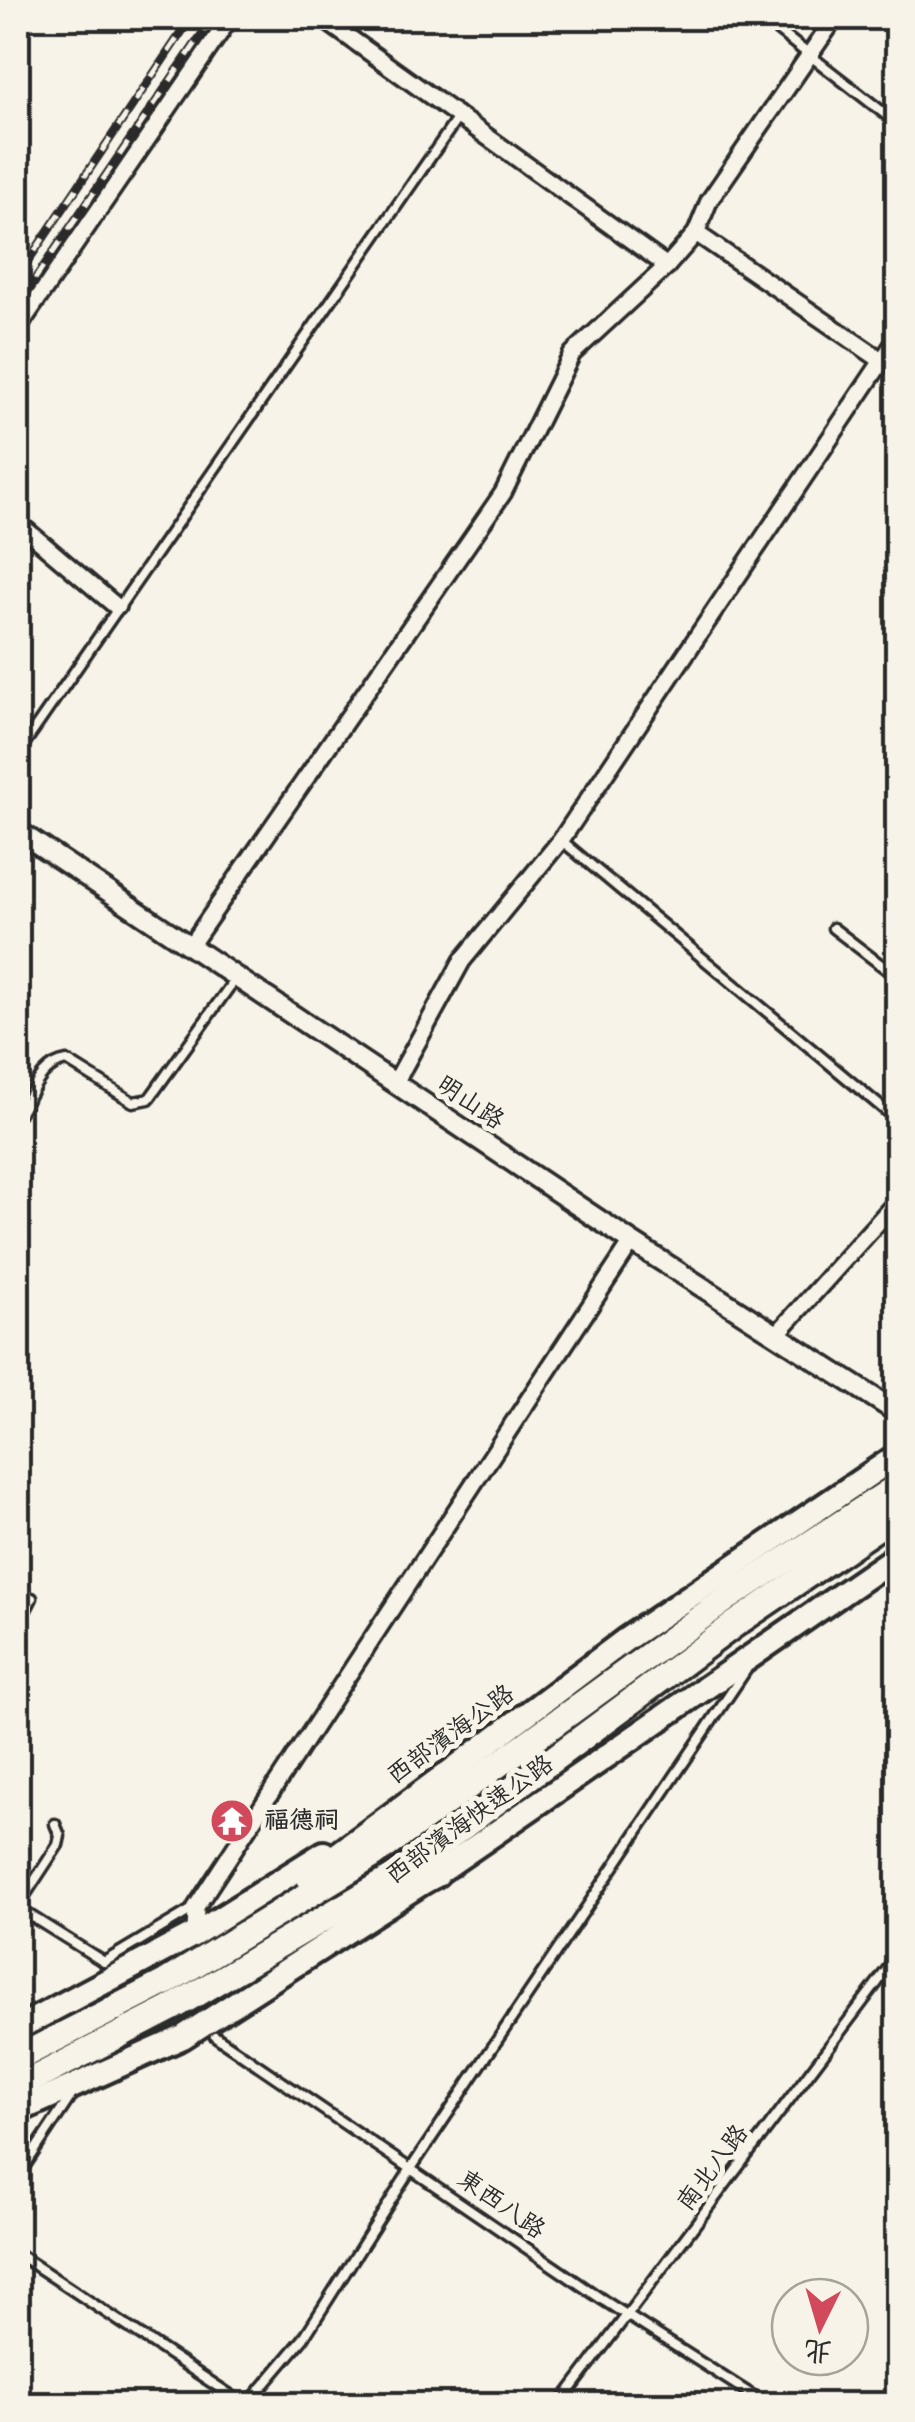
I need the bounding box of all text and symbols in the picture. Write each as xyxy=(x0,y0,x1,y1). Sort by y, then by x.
street label: 明山路 xyxy=(428,1065,512,1141)
street label: 西部濱海公路 xyxy=(379,1675,523,1795)
street label: 西部濱海快速公路 xyxy=(377,1745,563,1895)
temple icon: 福德祠 xyxy=(209,1798,255,1844)
place label: 福德祠 xyxy=(264,1801,339,1841)
street label: 南北八路 xyxy=(667,2116,759,2220)
street label: 東西八路 xyxy=(449,2160,553,2250)
north arrow xyxy=(770,2277,870,2377)
text: 北 xyxy=(802,2326,834,2373)

